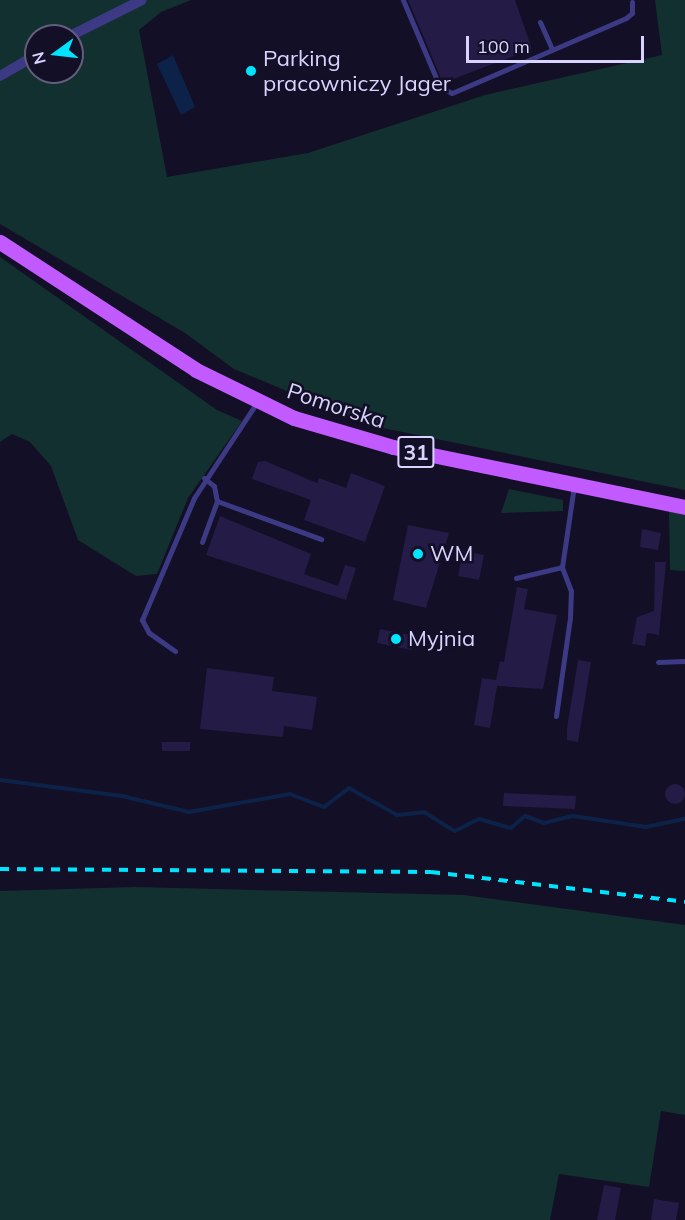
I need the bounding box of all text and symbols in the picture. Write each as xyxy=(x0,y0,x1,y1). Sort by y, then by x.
north arrow xyxy=(24,24,84,84)
scale bar xyxy=(469,24,648,62)
text: 100 m xyxy=(477,35,530,58)
place label: Parking pracowniczy Jager xyxy=(263,45,451,96)
text: N xyxy=(27,50,50,67)
marker: Parking pracowniczy Jager xyxy=(244,64,258,78)
street label: Pomorska xyxy=(284,378,388,434)
road number: 31 xyxy=(396,434,436,470)
place label: WM xyxy=(430,541,473,567)
marker: WM xyxy=(411,547,425,561)
place label: Myjnia xyxy=(408,626,475,652)
marker: Myjnia xyxy=(389,632,403,646)

